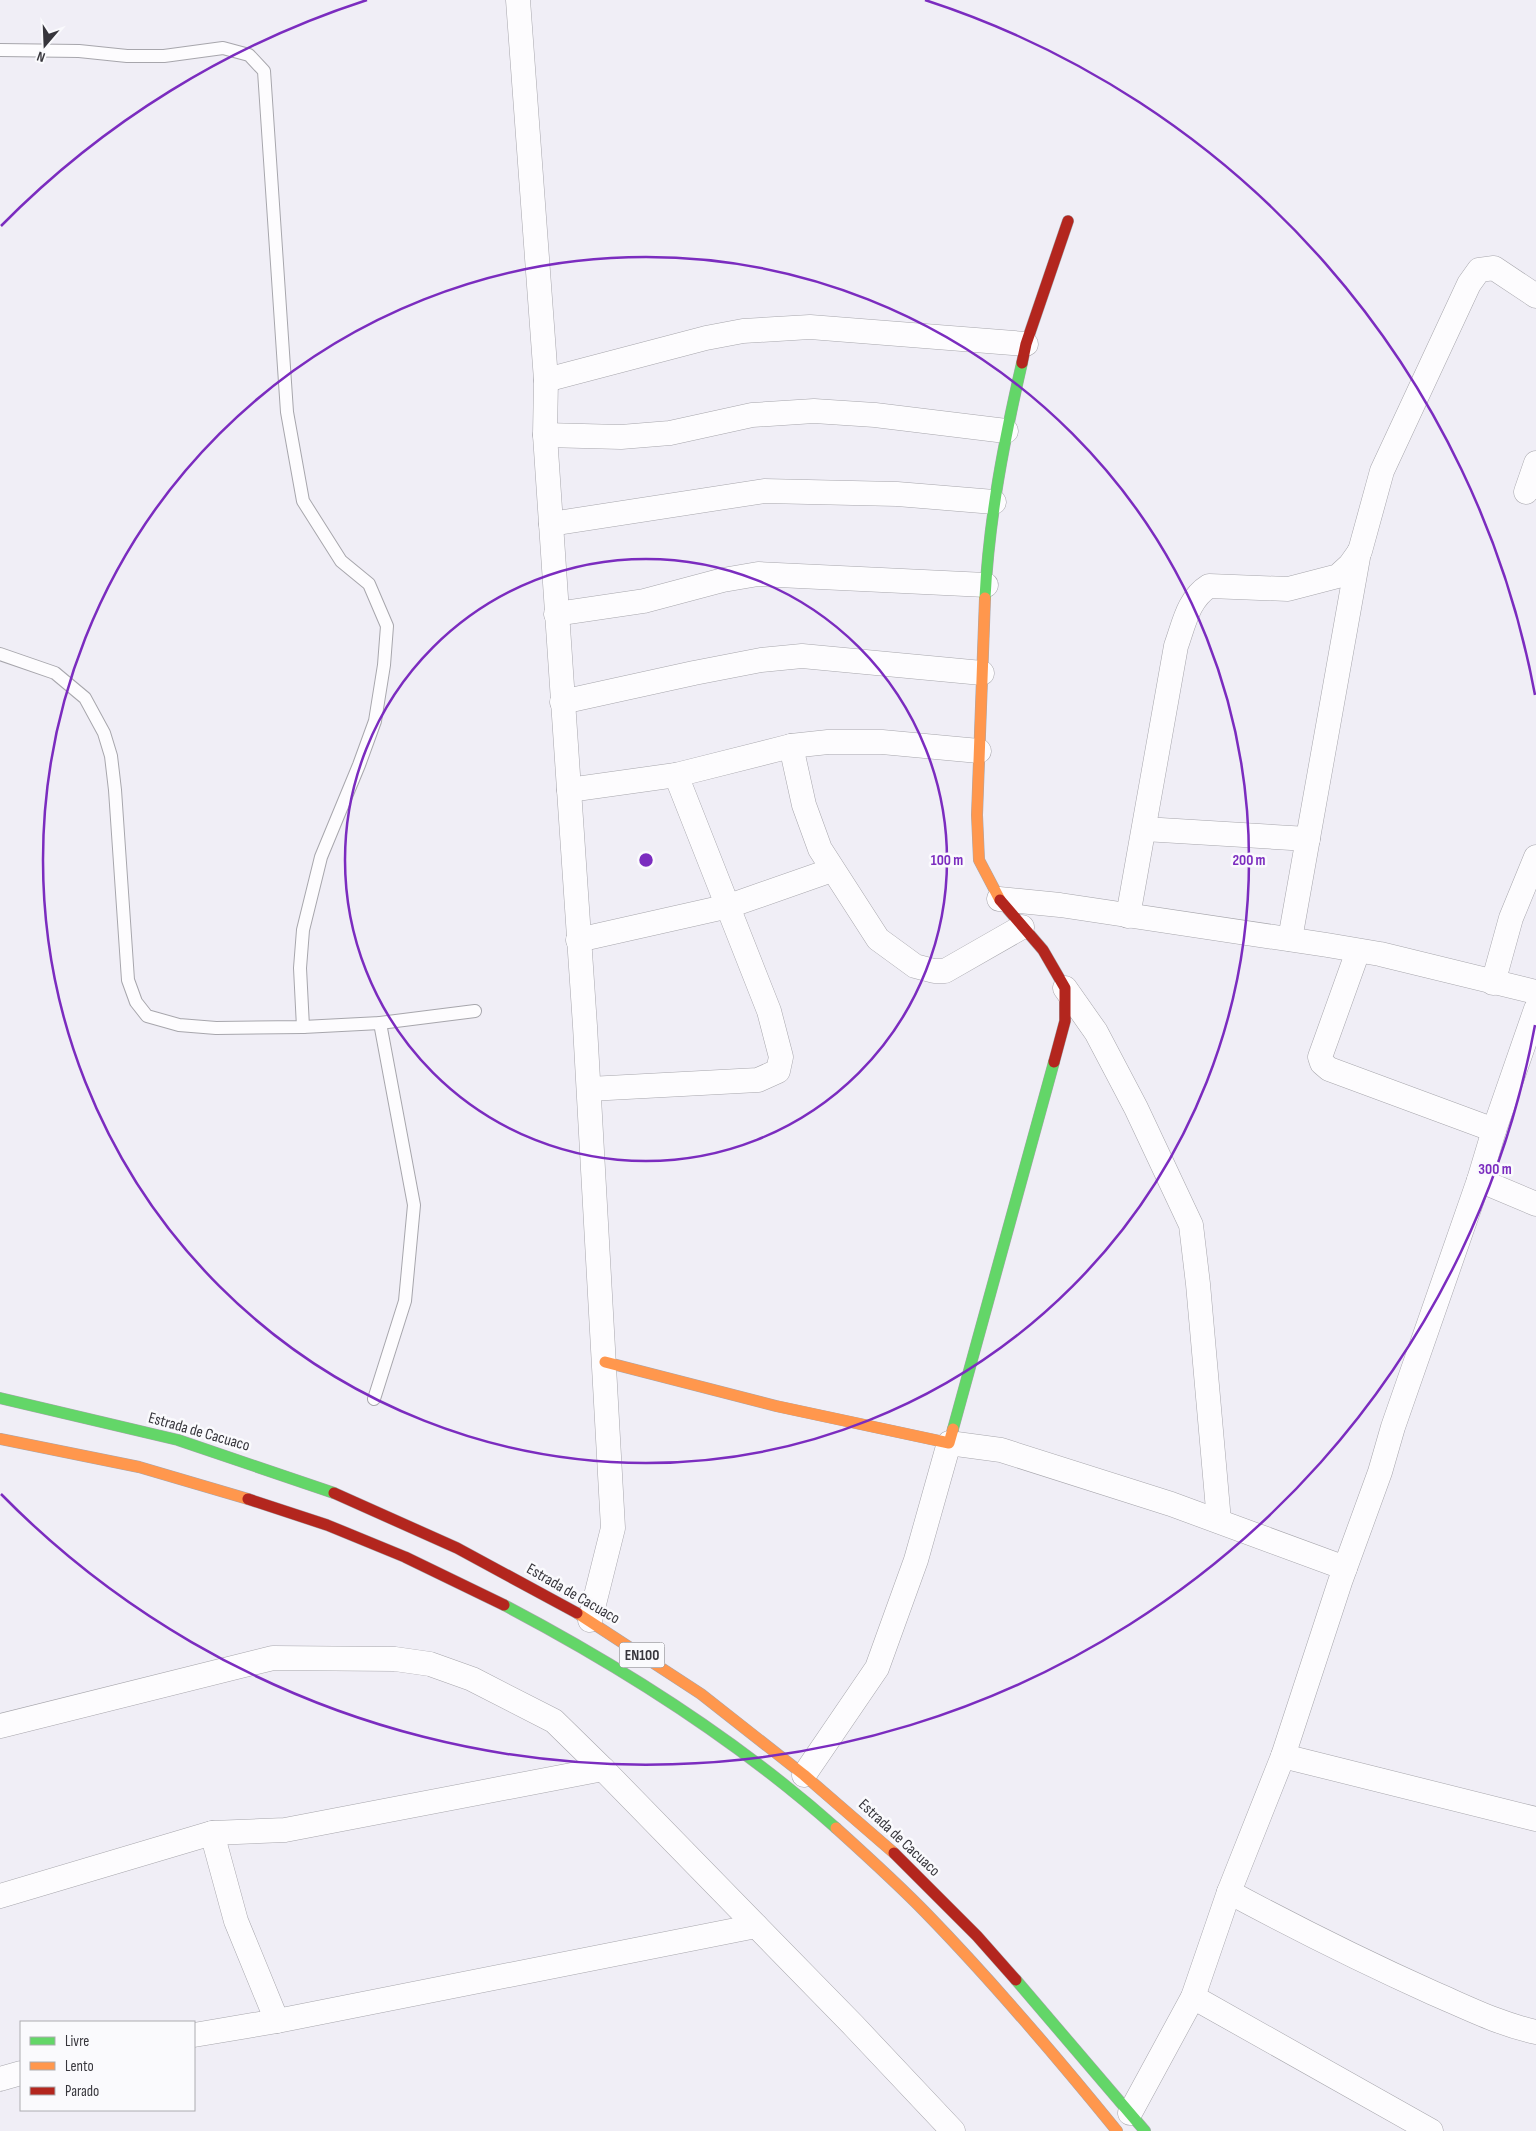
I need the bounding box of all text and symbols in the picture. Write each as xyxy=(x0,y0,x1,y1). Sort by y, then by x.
north arrow xyxy=(20,20,70,70)
text: N xyxy=(35,48,47,66)
centre of rings xyxy=(637,851,655,869)
text: 100 m xyxy=(931,851,963,870)
text: 200 m xyxy=(1232,851,1266,870)
text: 300 m xyxy=(1478,1160,1512,1179)
street label: Estrada de Cacuaco xyxy=(146,1408,252,1456)
street label: Estrada de Cacuaco xyxy=(523,1560,623,1628)
road number: EN100 xyxy=(620,1642,664,1668)
street label: Estrada de Cacuaco xyxy=(854,1795,944,1881)
legend xyxy=(20,2021,195,2111)
text: Livre xyxy=(65,2032,89,2051)
text: Lento xyxy=(65,2057,94,2076)
text: Parado xyxy=(65,2082,99,2101)

